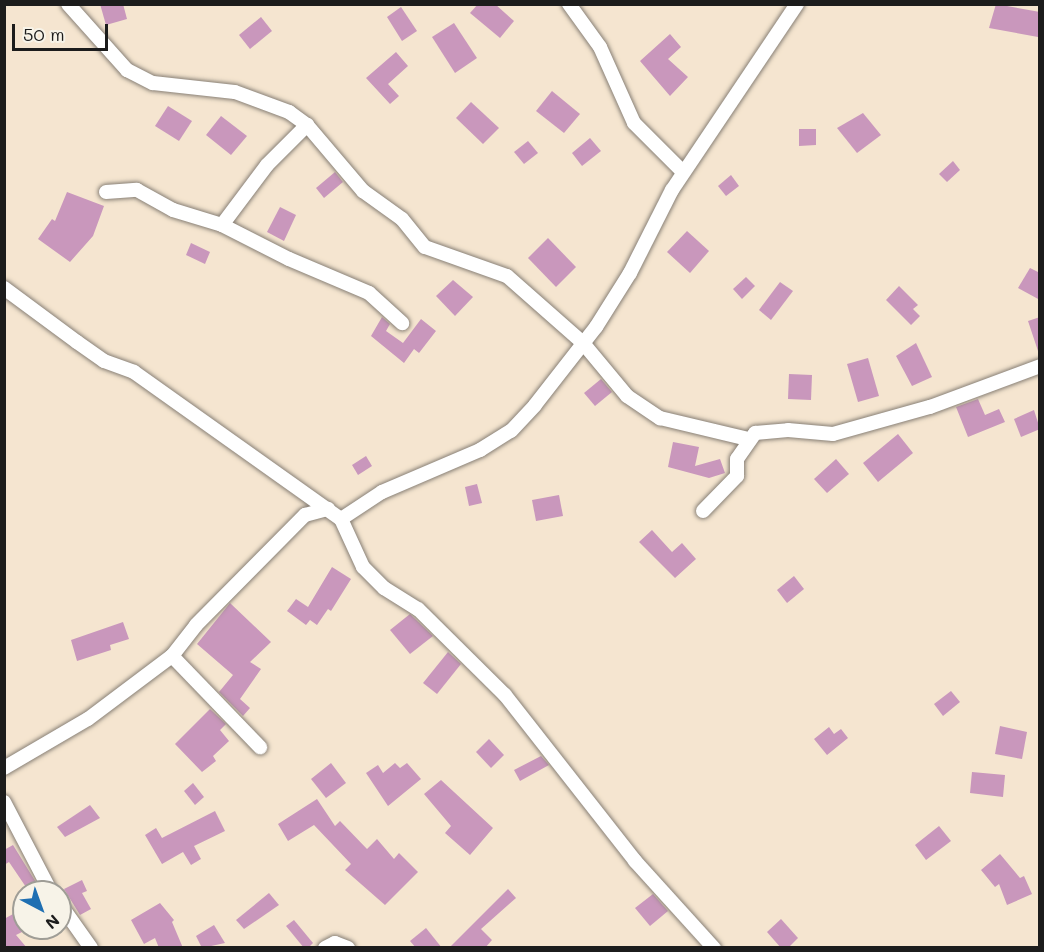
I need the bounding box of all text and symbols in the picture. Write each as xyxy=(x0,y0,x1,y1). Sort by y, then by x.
scale bar xyxy=(15,12,111,50)
text: 50 m xyxy=(23,22,65,46)
north arrow xyxy=(12,880,72,940)
text: N xyxy=(41,911,64,934)

